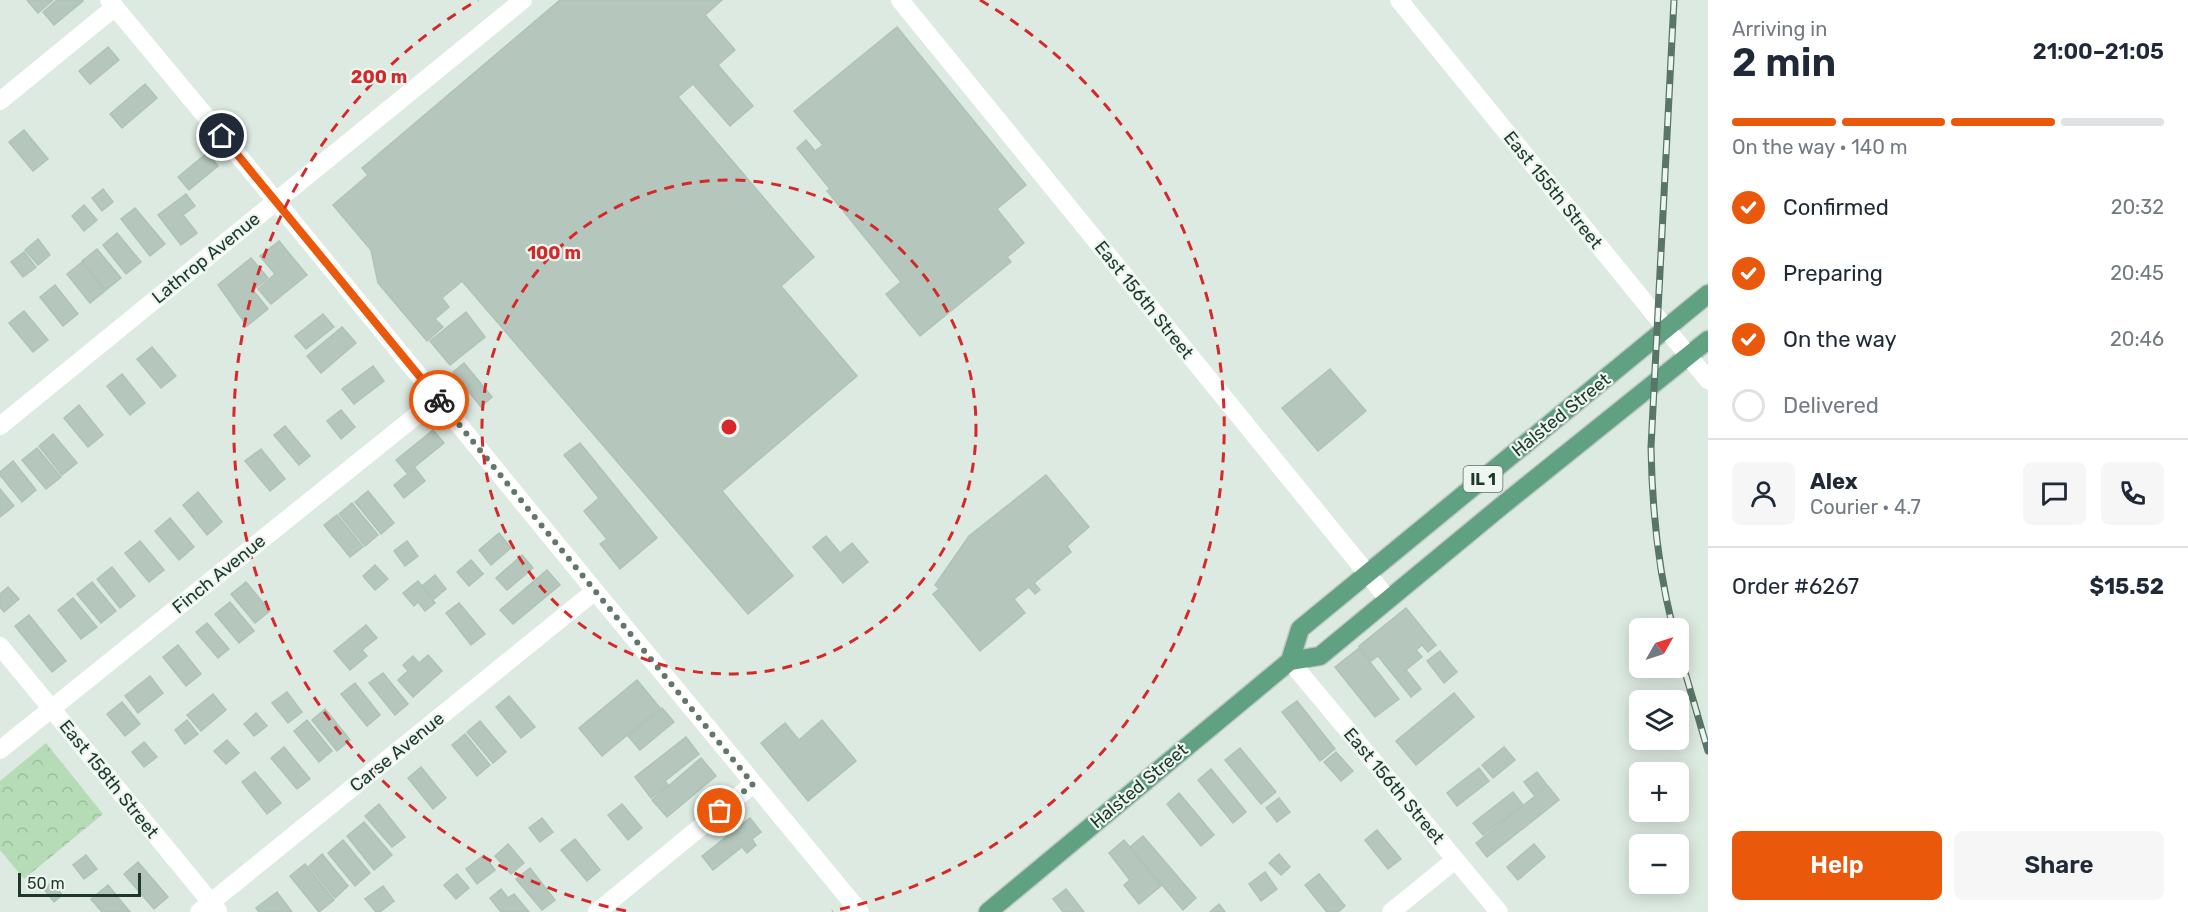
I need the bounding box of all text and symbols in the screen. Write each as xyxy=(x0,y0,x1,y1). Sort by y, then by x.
text: Arriving in xyxy=(1732,17,1827,41)
text: 21:00–21:05 xyxy=(2033,38,2164,65)
text: 2 min xyxy=(1732,40,1836,86)
text: 200 m xyxy=(351,66,407,88)
pin xyxy=(196,110,247,161)
icon: home xyxy=(205,119,238,152)
street label: East 155th Street xyxy=(1499,127,1607,253)
text: On the way · 140 m xyxy=(1732,135,1908,159)
icon: check xyxy=(1732,191,1765,224)
text: Confirmed xyxy=(1783,194,1889,221)
text: 20:32 xyxy=(2111,195,2164,219)
street label: Lathrop Avenue xyxy=(148,208,264,308)
street label: East 156th Street xyxy=(1090,237,1198,363)
text: 100 m xyxy=(527,242,581,264)
icon: check xyxy=(1732,257,1765,290)
text: Preparing xyxy=(1783,260,1883,287)
text: 20:45 xyxy=(2110,261,2164,285)
icon: check xyxy=(1732,323,1765,356)
text: On the way xyxy=(1783,326,1897,353)
text: 20:46 xyxy=(2110,327,2164,351)
street label: Halsted Street xyxy=(1507,369,1615,461)
courier xyxy=(409,370,469,430)
icon: bike xyxy=(423,384,456,417)
text: Delivered xyxy=(1783,392,1879,419)
centre of rings xyxy=(719,417,739,437)
button: person xyxy=(1732,462,1795,525)
button: chat xyxy=(2023,462,2086,525)
button: phone xyxy=(2101,462,2164,525)
road number: IL 1 xyxy=(1464,466,1502,492)
text: Alex xyxy=(1810,468,1858,495)
text: Courier · 4.7 xyxy=(1810,495,1921,519)
street label: Finch Avenue xyxy=(168,530,270,618)
text: Order #6267 xyxy=(1732,573,1859,600)
text: $15.52 xyxy=(2089,573,2164,600)
north arrow xyxy=(1629,618,1689,678)
map controls xyxy=(1629,618,1689,894)
button: layers xyxy=(1629,690,1689,750)
street label: Carse Avenue xyxy=(345,707,449,797)
street label: East 158th Street xyxy=(55,715,163,843)
street label: East 156th Street xyxy=(1339,723,1449,849)
street label: Halsted Street xyxy=(1086,739,1192,833)
button: + xyxy=(1629,762,1689,822)
pin xyxy=(694,785,745,836)
icon: bag xyxy=(703,794,736,827)
button: Help xyxy=(1732,831,1942,900)
button: Share xyxy=(1954,831,2164,900)
button: − xyxy=(1629,834,1689,894)
scale bar xyxy=(18,870,141,898)
text: 50 m xyxy=(27,874,65,893)

